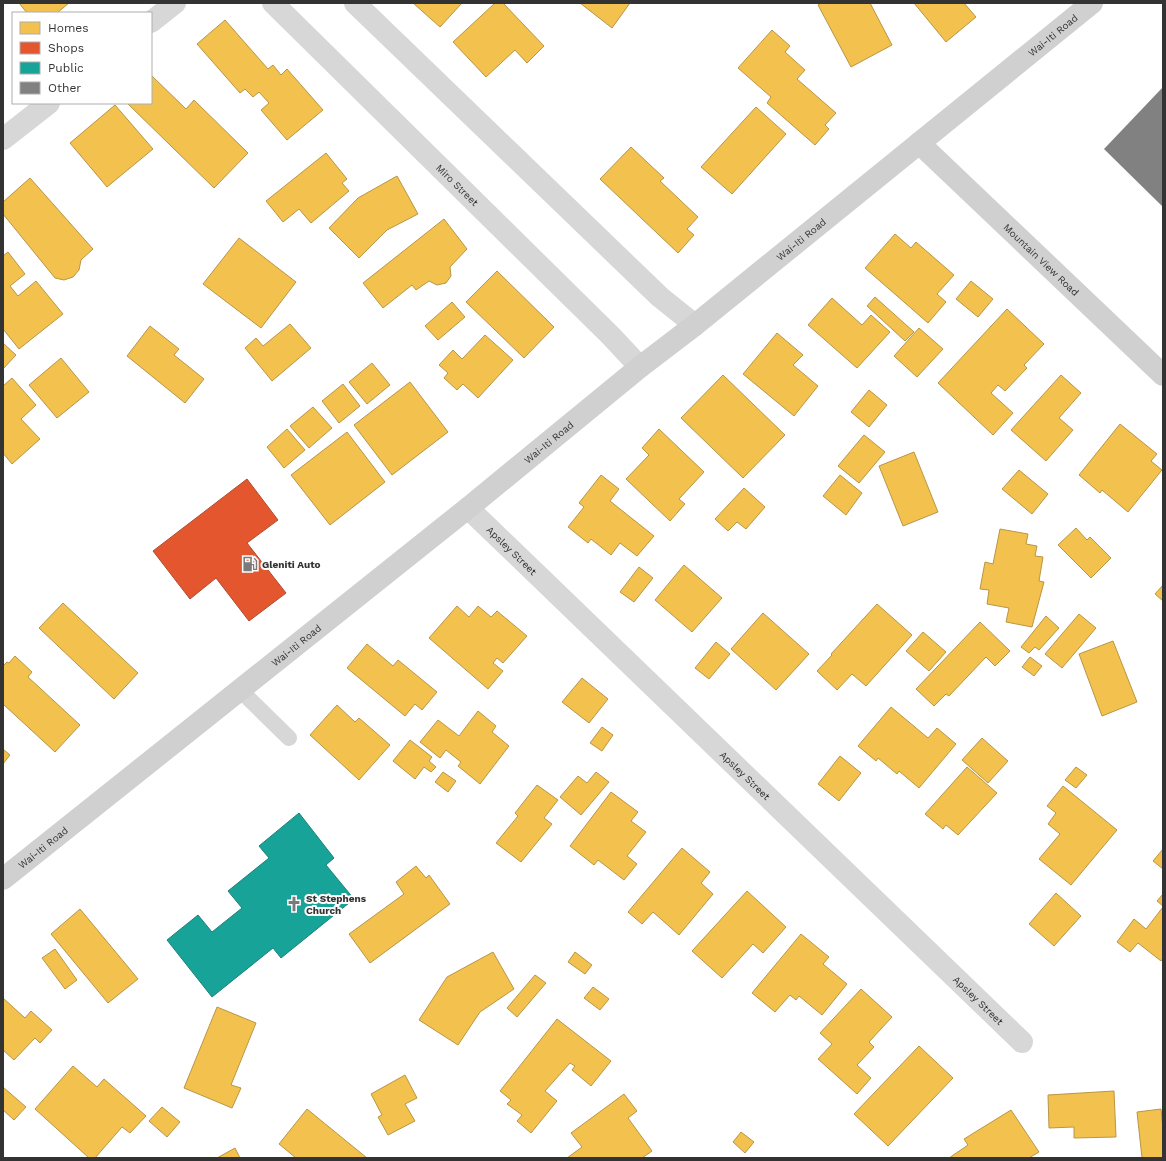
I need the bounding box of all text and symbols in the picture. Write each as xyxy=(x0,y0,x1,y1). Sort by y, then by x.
legend xyxy=(12,12,152,104)
street label: Wai-Iti Road xyxy=(1026,12,1080,59)
text: Homes xyxy=(48,21,89,35)
text: Shops xyxy=(48,41,84,55)
text: Public xyxy=(48,61,84,75)
text: Other xyxy=(48,81,81,95)
street label: Miro Street xyxy=(434,162,481,209)
street label: Wai-Iti Road xyxy=(774,216,828,263)
street label: Mountain View Road xyxy=(1001,222,1081,298)
street label: Wai-Iti Road xyxy=(522,419,576,466)
street label: Apsley Street xyxy=(484,524,539,578)
fuel station icon: Gleniti Auto xyxy=(241,555,259,573)
place label: Gleniti Auto xyxy=(262,559,321,570)
street label: Wai-Iti Road xyxy=(269,622,323,669)
street label: Apsley Street xyxy=(718,749,773,803)
street label: Wai-Iti Road xyxy=(16,824,70,871)
place label: St Stephens Church xyxy=(306,893,367,916)
church icon: St Stephens Church xyxy=(285,895,303,913)
street label: Apsley Street xyxy=(951,974,1006,1028)

